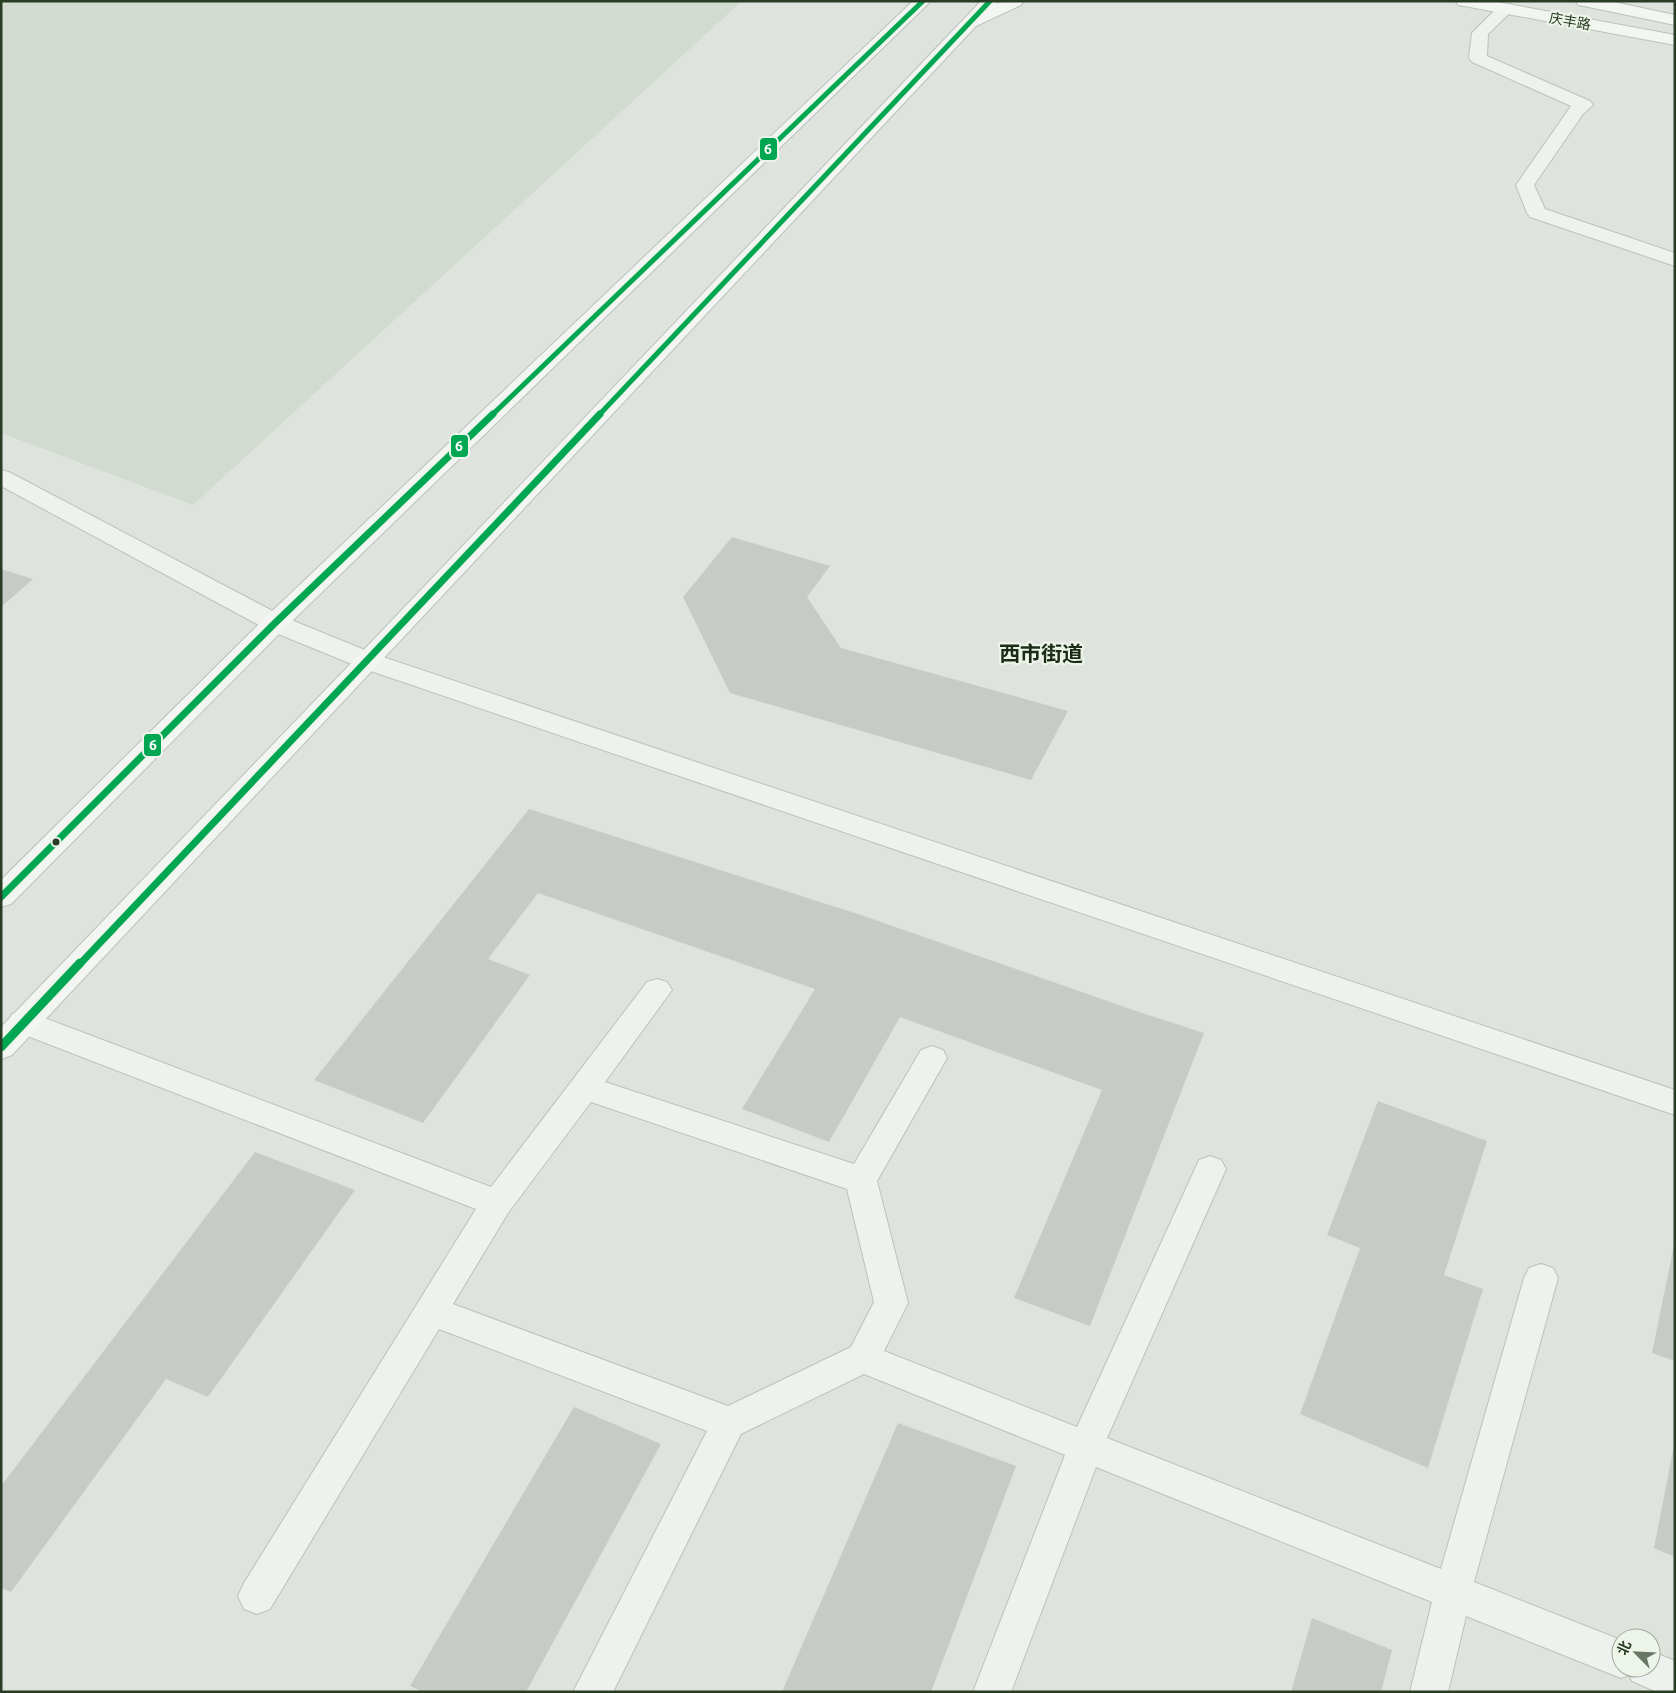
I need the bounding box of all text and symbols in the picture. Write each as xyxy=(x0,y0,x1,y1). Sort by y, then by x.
street label: 庆丰路 xyxy=(1548,9,1592,33)
line badge: 6 xyxy=(759,137,778,161)
text: 6 xyxy=(764,141,772,157)
line badge: 6 xyxy=(450,434,469,458)
text: 6 xyxy=(455,438,463,454)
district label: 西市街道 xyxy=(999,641,1083,665)
line badge: 6 xyxy=(143,733,162,757)
text: 6 xyxy=(149,737,157,753)
unlabelled marker xyxy=(51,837,61,847)
north arrow xyxy=(1611,1628,1661,1678)
text: 北 xyxy=(1614,1638,1634,1657)

